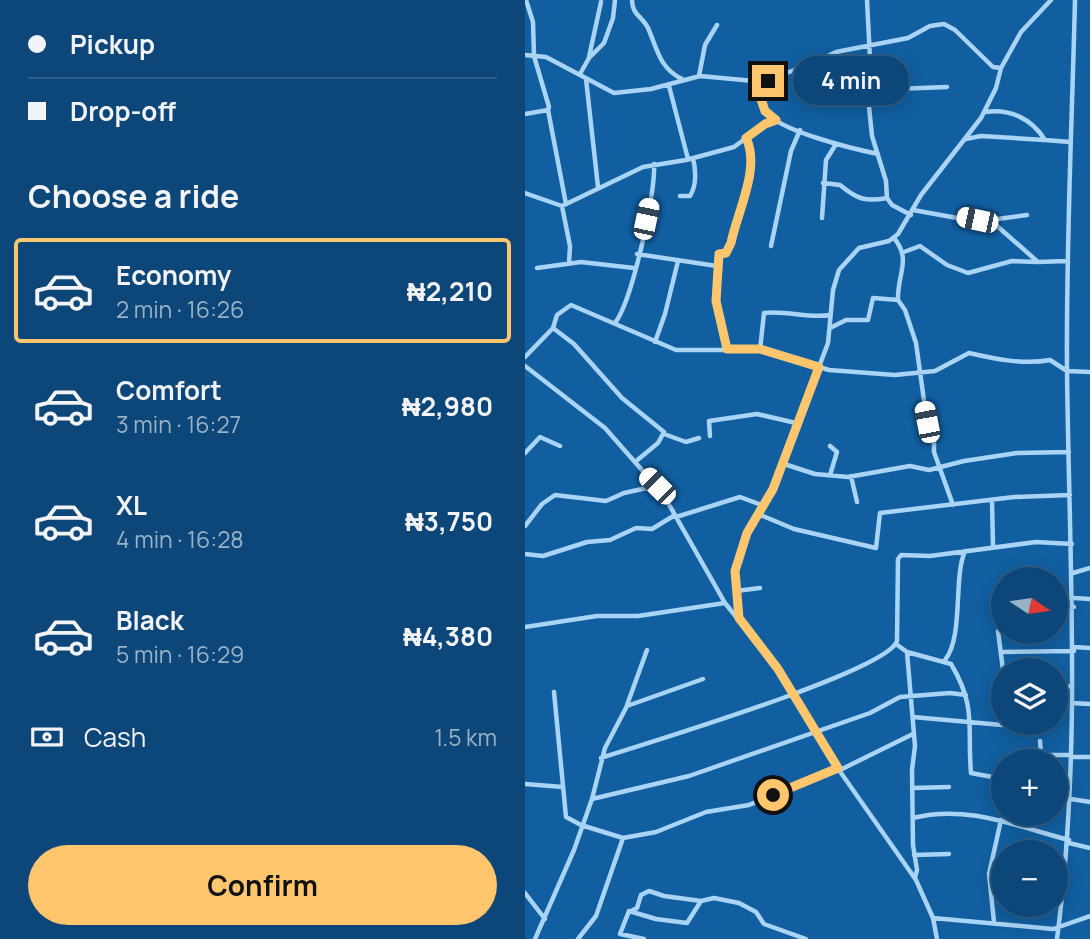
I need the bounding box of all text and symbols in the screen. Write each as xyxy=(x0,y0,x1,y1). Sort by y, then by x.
text: Pickup xyxy=(70,26,155,62)
callout: 4 min xyxy=(793,56,908,106)
text: 4 min xyxy=(821,64,881,96)
route end xyxy=(752,65,784,97)
text: Drop-off xyxy=(70,93,176,129)
text: Choose a ride xyxy=(28,174,239,218)
car xyxy=(632,196,661,242)
car xyxy=(955,205,1000,235)
text: Economy xyxy=(116,257,231,293)
icon: car xyxy=(32,259,95,322)
text: ₦2,210 xyxy=(407,273,493,309)
text: 2 min · 16:26 xyxy=(116,293,244,325)
text: Comfort xyxy=(116,372,222,408)
icon: car xyxy=(32,374,95,437)
text: ₦2,980 xyxy=(402,388,493,424)
car xyxy=(913,399,942,445)
text: 3 min · 16:27 xyxy=(116,408,241,440)
car xyxy=(635,464,680,508)
text: XL xyxy=(116,487,147,523)
icon: car xyxy=(32,489,95,552)
text: ₦3,750 xyxy=(405,503,493,539)
text: 4 min · 16:28 xyxy=(116,523,244,555)
north arrow xyxy=(991,567,1067,644)
map controls xyxy=(991,567,1068,917)
text: Black xyxy=(116,602,184,638)
icon: car xyxy=(32,604,95,667)
text: ₦4,380 xyxy=(403,618,493,654)
text: 5 min · 16:29 xyxy=(116,638,244,670)
button: layers xyxy=(991,658,1068,735)
icon: cash xyxy=(28,718,66,756)
text: Cash xyxy=(84,719,146,755)
text: 1.5 km xyxy=(434,721,497,753)
button: + xyxy=(991,749,1068,826)
route start xyxy=(757,779,789,811)
button: − xyxy=(991,840,1068,917)
button: Confirm xyxy=(28,845,497,925)

